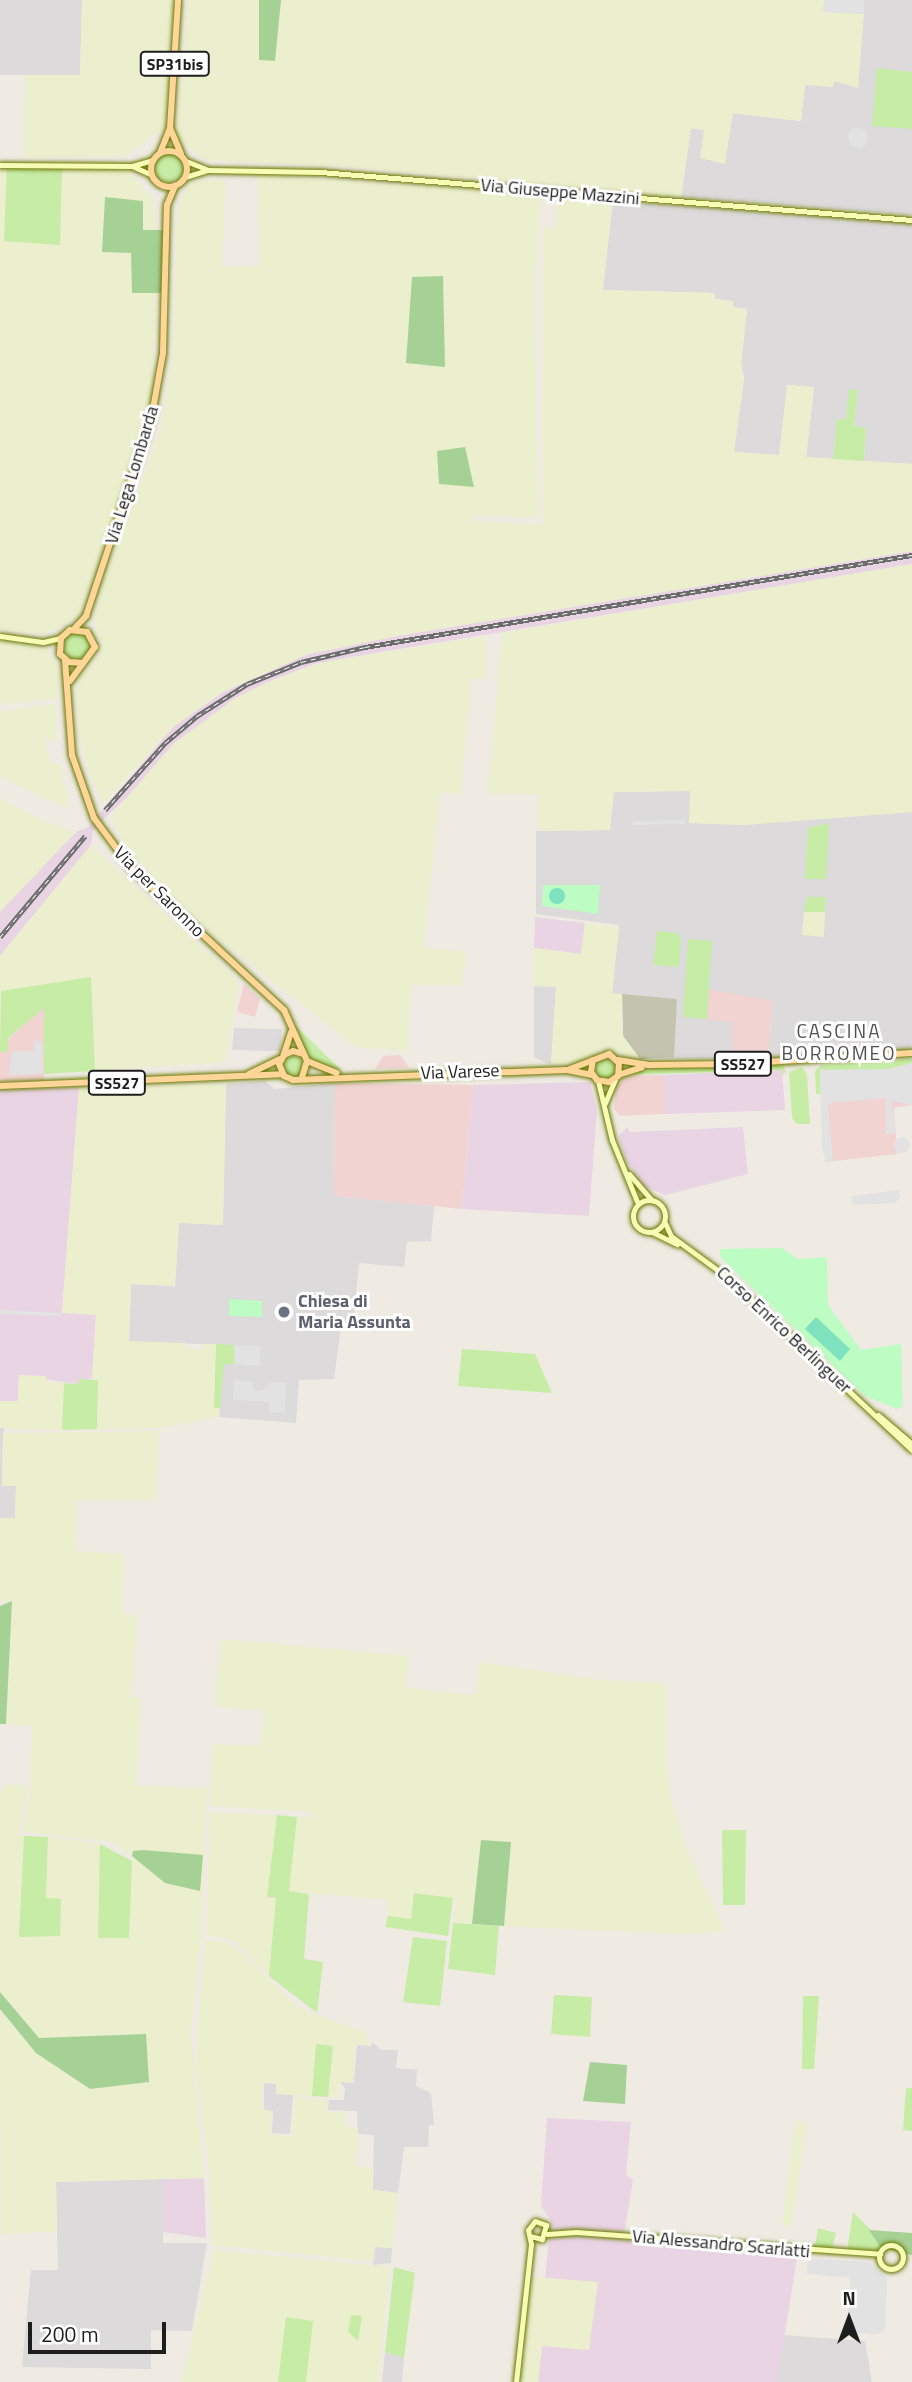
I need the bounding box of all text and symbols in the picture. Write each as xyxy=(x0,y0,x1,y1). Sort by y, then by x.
road number: SP31bis xyxy=(138,52,212,76)
street label: Via Giuseppe Mazzini xyxy=(480,174,640,210)
street label: Via Lega Lombarda xyxy=(101,403,163,547)
street label: Via per Saronno xyxy=(109,842,209,942)
district label: CASCINA BORROMEO xyxy=(782,1020,896,1064)
road number: SS527 xyxy=(713,1052,773,1076)
street label: Via Varese xyxy=(420,1060,500,1084)
road number: SS527 xyxy=(87,1070,147,1096)
street label: Corso Enrico Berlinguer xyxy=(712,1262,856,1398)
place label: Chiesa di Maria Assunta xyxy=(298,1291,411,1334)
marker: Chiesa di Maria Assunta xyxy=(276,1304,292,1320)
street label: Via Alessandro Scarlatti xyxy=(631,2225,811,2263)
text: N xyxy=(842,2283,856,2312)
north arrow xyxy=(814,2284,884,2354)
scale bar xyxy=(32,2308,170,2352)
text: 200 m xyxy=(41,2318,98,2350)

